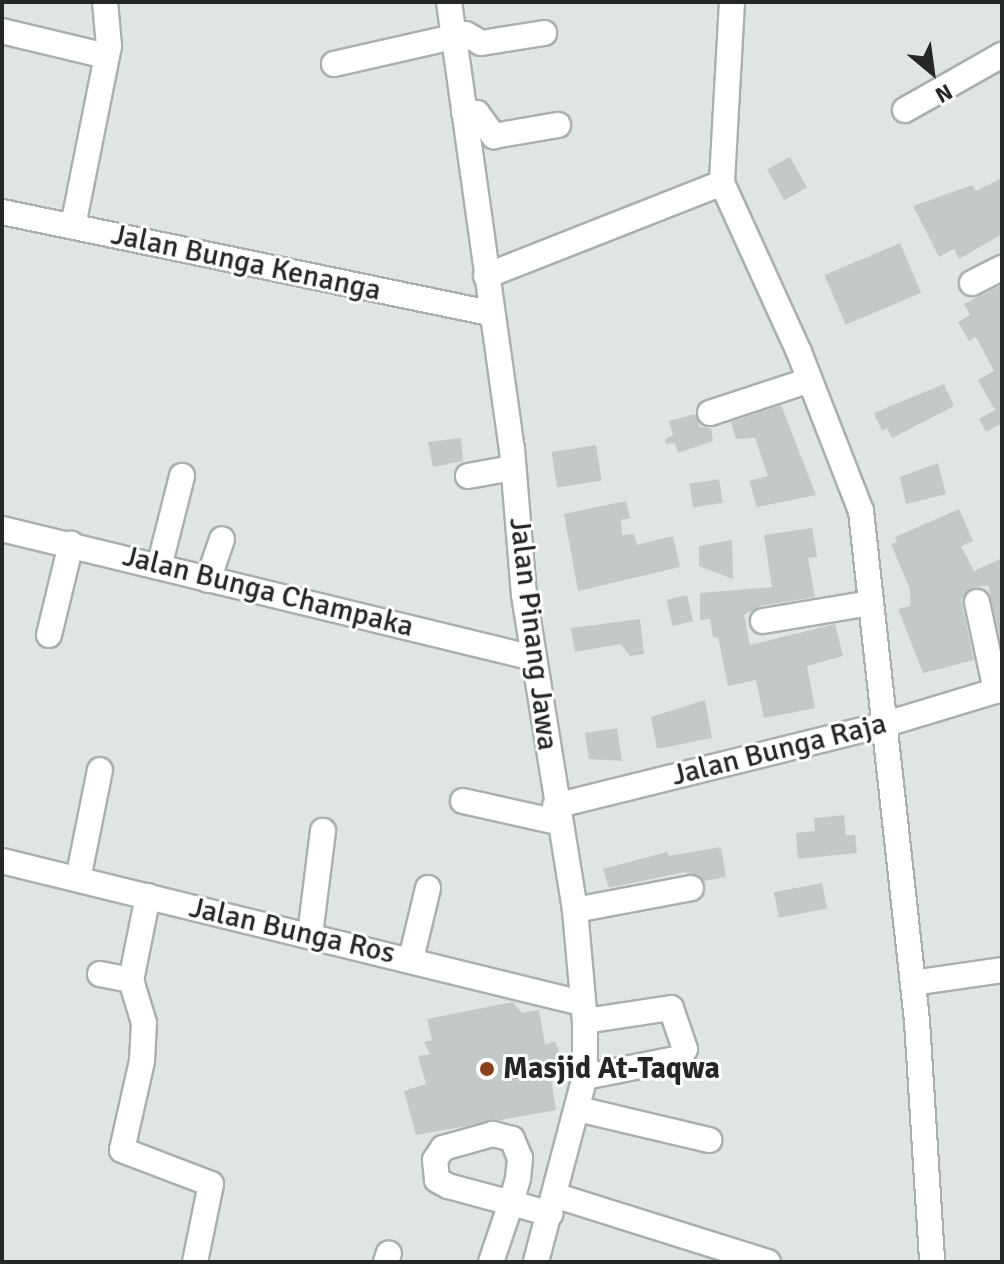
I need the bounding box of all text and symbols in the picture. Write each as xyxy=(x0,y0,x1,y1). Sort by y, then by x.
north arrow xyxy=(892,32,972,112)
text: N xyxy=(931,78,957,109)
street label: Jalan Bunga Kenanga xyxy=(108,217,384,309)
street label: Jalan Pinang Jawa xyxy=(501,515,565,753)
street label: Jalan Bunga Champaka xyxy=(119,538,417,646)
street label: Jalan Bunga Raja xyxy=(668,706,890,794)
street label: Jalan Bunga Ros xyxy=(186,890,398,972)
place label: Masjid At-Taqwa xyxy=(503,1051,720,1087)
marker: Masjid At-Taqwa xyxy=(478,1060,496,1078)

